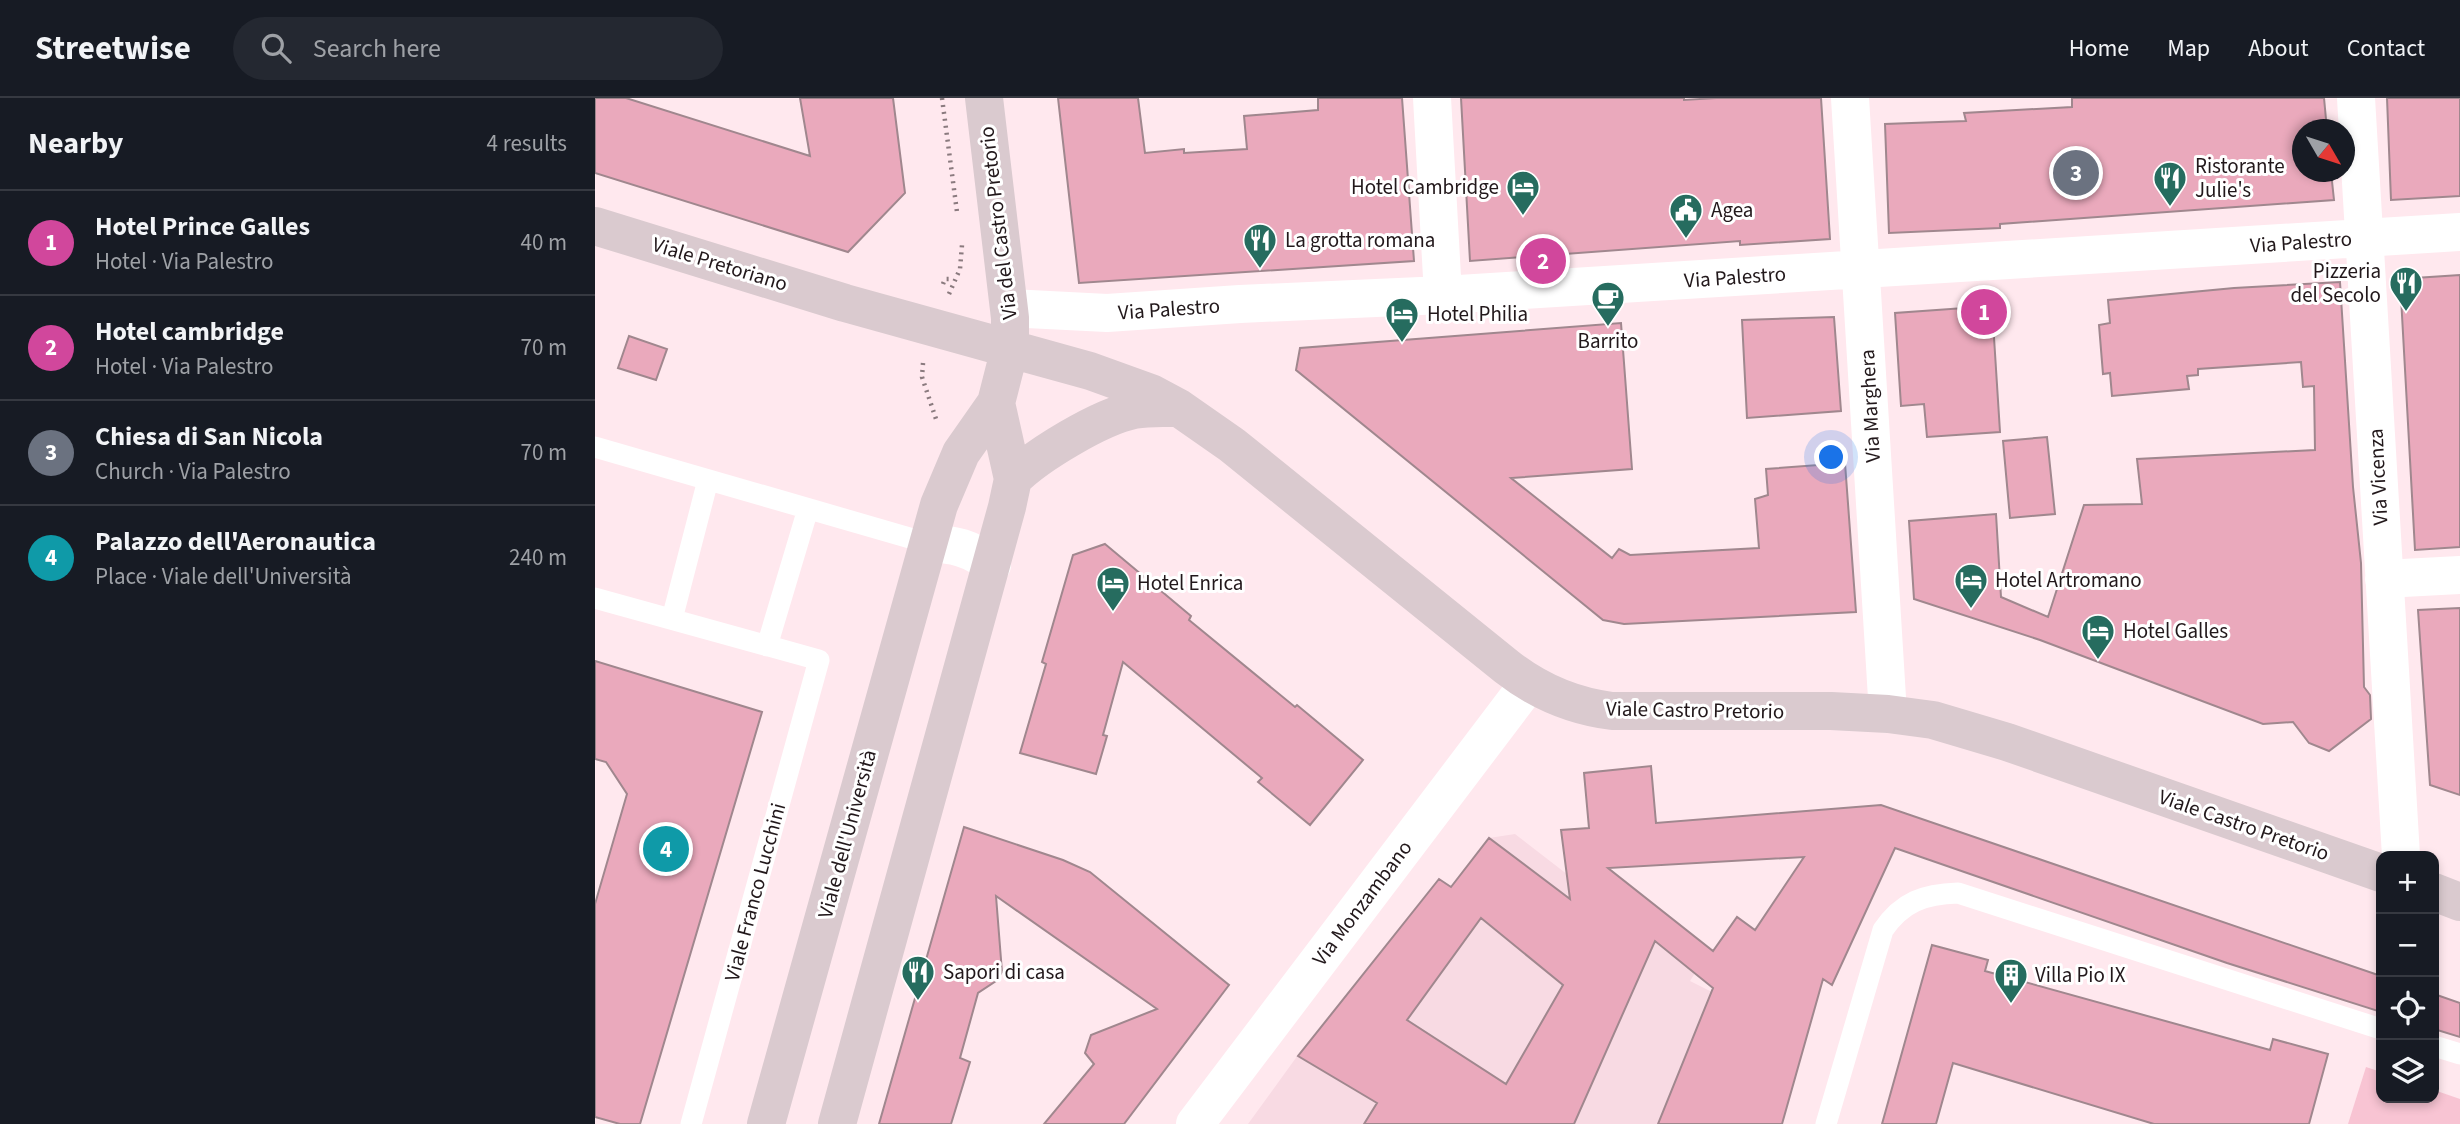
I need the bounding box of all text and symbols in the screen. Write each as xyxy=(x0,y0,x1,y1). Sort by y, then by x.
search box xyxy=(233,17,723,80)
text: Streetwise xyxy=(35,25,191,72)
icon: search xyxy=(257,29,295,67)
text: Search here xyxy=(313,30,441,67)
text: Home xyxy=(2069,31,2129,66)
text: Map xyxy=(2167,31,2210,66)
text: About xyxy=(2248,31,2309,66)
text: Contact xyxy=(2347,31,2425,66)
north arrow xyxy=(2292,119,2355,182)
text: Nearby xyxy=(28,122,123,165)
street label: Via del Castro Pretorio xyxy=(971,125,1025,321)
text: 4 results xyxy=(487,127,567,160)
pin: 3 xyxy=(2053,147,2099,199)
place label: Ristorante Julie's xyxy=(2195,151,2285,205)
restaurant icon: Ristorante Julie's xyxy=(2151,159,2189,208)
hotel icon: Hotel Cambridge xyxy=(1504,168,1542,217)
place label: Hotel Cambridge xyxy=(1351,172,1499,202)
public building icon: Agea xyxy=(1667,191,1705,240)
place label: Agea xyxy=(1711,195,1753,225)
text: Hotel Prince Galles xyxy=(95,208,310,245)
restaurant icon: La grotta romana xyxy=(1241,221,1279,270)
street label: Via Palestro xyxy=(2249,223,2353,261)
place label: La grotta romana xyxy=(1285,225,1435,255)
text: 1 xyxy=(45,226,57,259)
text: 40 m xyxy=(520,226,567,259)
street label: Viale Pretoriano xyxy=(649,229,791,299)
pin: 2 xyxy=(1520,235,1566,287)
text: Hotel · Via Palestro xyxy=(95,245,274,278)
place label: Pizzeria del Secolo xyxy=(2290,256,2381,310)
street label: Via Palestro xyxy=(1683,258,1787,296)
restaurant icon: Pizzeria del Secolo xyxy=(2387,264,2425,313)
cafe icon: Barrito xyxy=(1589,279,1627,328)
pin: 1 xyxy=(1961,286,2007,338)
street label: Via Palestro xyxy=(1117,290,1221,328)
hotel icon: Hotel Philia xyxy=(1383,295,1421,344)
place label: Hotel Philia xyxy=(1427,299,1528,329)
text: Hotel cambridge xyxy=(95,313,284,350)
place label: Barrito xyxy=(1578,326,1638,356)
text: 2 xyxy=(45,331,57,364)
text: 70 m xyxy=(520,331,567,364)
street label: Via Marghera xyxy=(1852,349,1888,463)
text: Hotel · Via Palestro xyxy=(95,350,274,383)
text: Chiesa di San Nicola xyxy=(95,418,323,455)
street label: Via Vicenza xyxy=(2360,428,2396,526)
text: 3 xyxy=(45,436,57,469)
text: 70 m xyxy=(520,436,567,469)
your location xyxy=(1814,440,1848,474)
text: Church · Via Palestro xyxy=(95,455,291,488)
text: Palazzo dell'Aeronautica xyxy=(95,523,376,560)
text: 4 xyxy=(45,541,57,574)
text: 240 m xyxy=(509,541,567,574)
text: Place · Viale dell'Università xyxy=(95,560,352,593)
hotel icon: Hotel Artromano xyxy=(1952,561,1990,610)
hotel icon: Hotel Enrica xyxy=(1094,564,1132,613)
place label: Hotel Artromano xyxy=(1995,565,2142,595)
place label: Hotel Enrica xyxy=(1137,568,1243,598)
hotel icon: Hotel Galles xyxy=(2079,612,2117,661)
place label: Hotel Galles xyxy=(2123,616,2228,646)
street label: Viale Castro Pretorio xyxy=(1606,693,1784,727)
street label: Viale dell'Università xyxy=(810,746,884,922)
street label: Viale Castro Pretorio xyxy=(2155,782,2333,868)
street label: Viale Franco Lucchini xyxy=(717,800,793,984)
pin: 4 xyxy=(643,823,689,875)
street label: Via Monzambano xyxy=(1305,834,1419,972)
map controls xyxy=(2376,851,2439,1103)
button: + xyxy=(2376,851,2439,914)
button: − xyxy=(2376,914,2439,977)
restaurant icon: Sapori di casa xyxy=(899,953,937,1002)
building icon: Villa Pio IX xyxy=(1992,956,2030,1005)
place label: Sapori di casa xyxy=(943,957,1065,987)
place label: Villa Pio IX xyxy=(2035,960,2126,990)
button: locate xyxy=(2376,977,2439,1040)
button: layers xyxy=(2376,1040,2439,1103)

